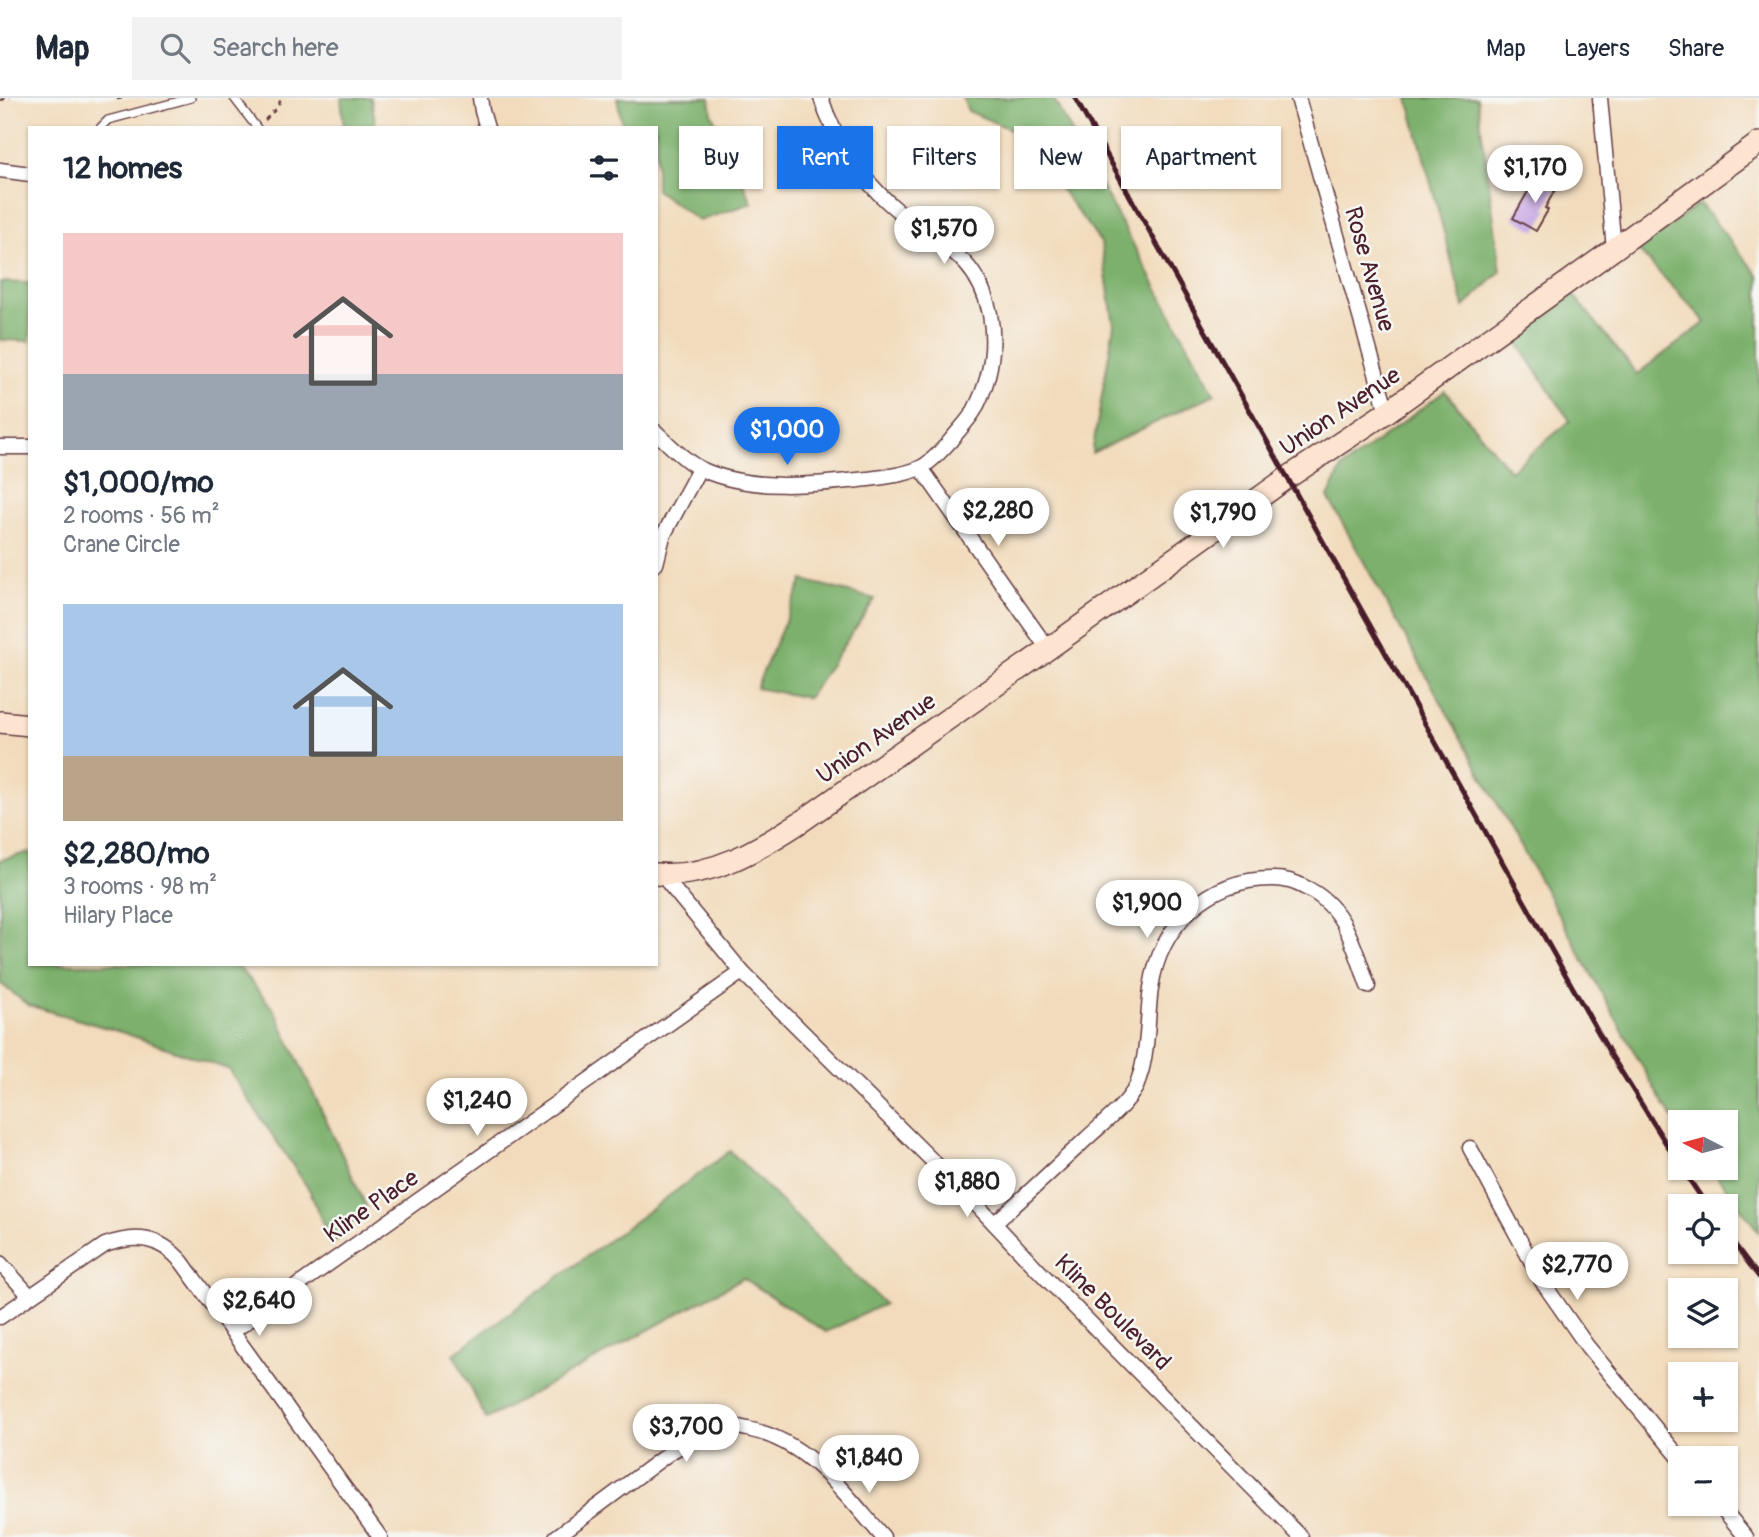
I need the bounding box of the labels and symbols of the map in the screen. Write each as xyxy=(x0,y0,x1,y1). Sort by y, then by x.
pin: $1,170 xyxy=(1478,146,1592,205)
street label: Rose Avenue xyxy=(1338,203,1401,335)
pin: $1,570 xyxy=(887,206,1001,266)
street label: Union Avenue xyxy=(1275,360,1406,462)
pin: $1,000 xyxy=(730,408,844,467)
pin: $2,280 xyxy=(941,489,1055,548)
pin: $1,790 xyxy=(1166,490,1280,550)
street label: Union Avenue xyxy=(811,687,942,790)
pin: $1,900 xyxy=(1090,880,1204,940)
pin: $1,240 xyxy=(420,1079,534,1138)
north arrow xyxy=(1668,1110,1738,1180)
pin: $1,880 xyxy=(910,1160,1024,1219)
street label: Kline Place xyxy=(318,1163,424,1250)
pin: $2,770 xyxy=(1520,1242,1634,1302)
street label: Kline Boulevard xyxy=(1048,1248,1177,1377)
pin: $2,640 xyxy=(202,1278,316,1338)
pin: $3,700 xyxy=(629,1404,743,1464)
pin: $1,840 xyxy=(812,1436,926,1495)

